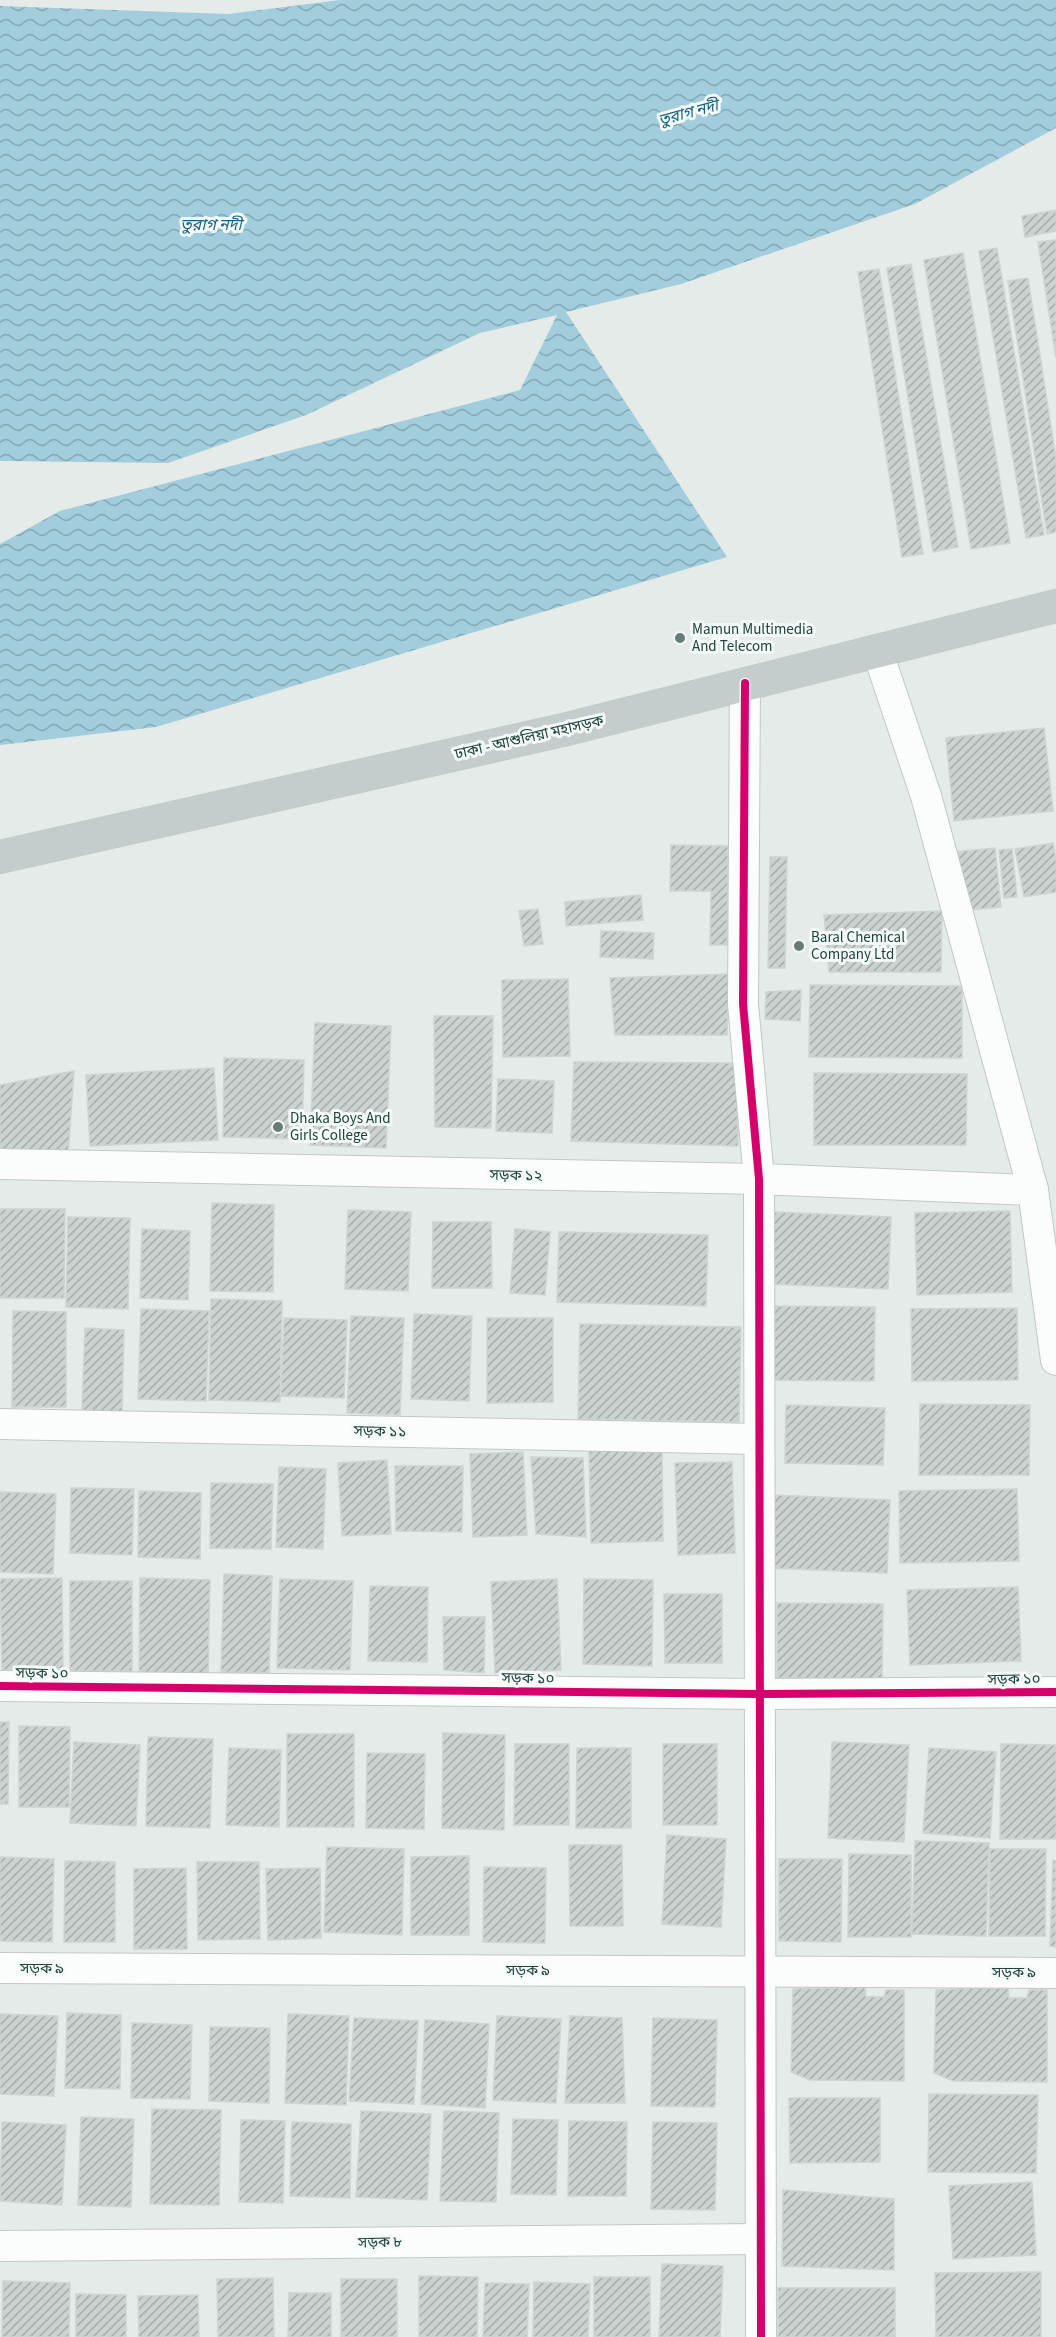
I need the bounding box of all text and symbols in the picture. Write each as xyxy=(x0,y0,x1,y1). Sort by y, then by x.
water label: তুরাগ নদী xyxy=(656,94,723,132)
water label: তুরাগ নদী xyxy=(180,214,244,236)
place label: Mamun Multimedia And Telecom xyxy=(692,619,813,657)
marker: Mamun Multimedia And Telecom xyxy=(673,631,687,645)
street label: ঢাকা - আশুলিয়া মহাসড়ক xyxy=(452,710,607,765)
place label: Baral Chemical Company Ltd xyxy=(811,927,905,965)
marker: Baral Chemical Company Ltd xyxy=(792,939,806,953)
place label: Dhaka Boys And Girls College xyxy=(290,1108,391,1146)
marker: Dhaka Boys And Girls College xyxy=(271,1120,285,1134)
street label: সড়ক ১২ xyxy=(488,1165,543,1186)
street label: সড়ক ১১ xyxy=(352,1421,407,1442)
street label: সড়ক ১০ xyxy=(14,1663,69,1684)
street label: সড়ক ১০ xyxy=(500,1668,555,1689)
street label: সড়ক ১০ xyxy=(986,1669,1041,1690)
street label: সড়ক ৯ xyxy=(19,1958,64,1979)
street label: সড়ক ৯ xyxy=(505,1960,550,1981)
street label: সড়ক ৯ xyxy=(991,1962,1036,1983)
street label: সড়ক ৮ xyxy=(357,2232,402,2253)

